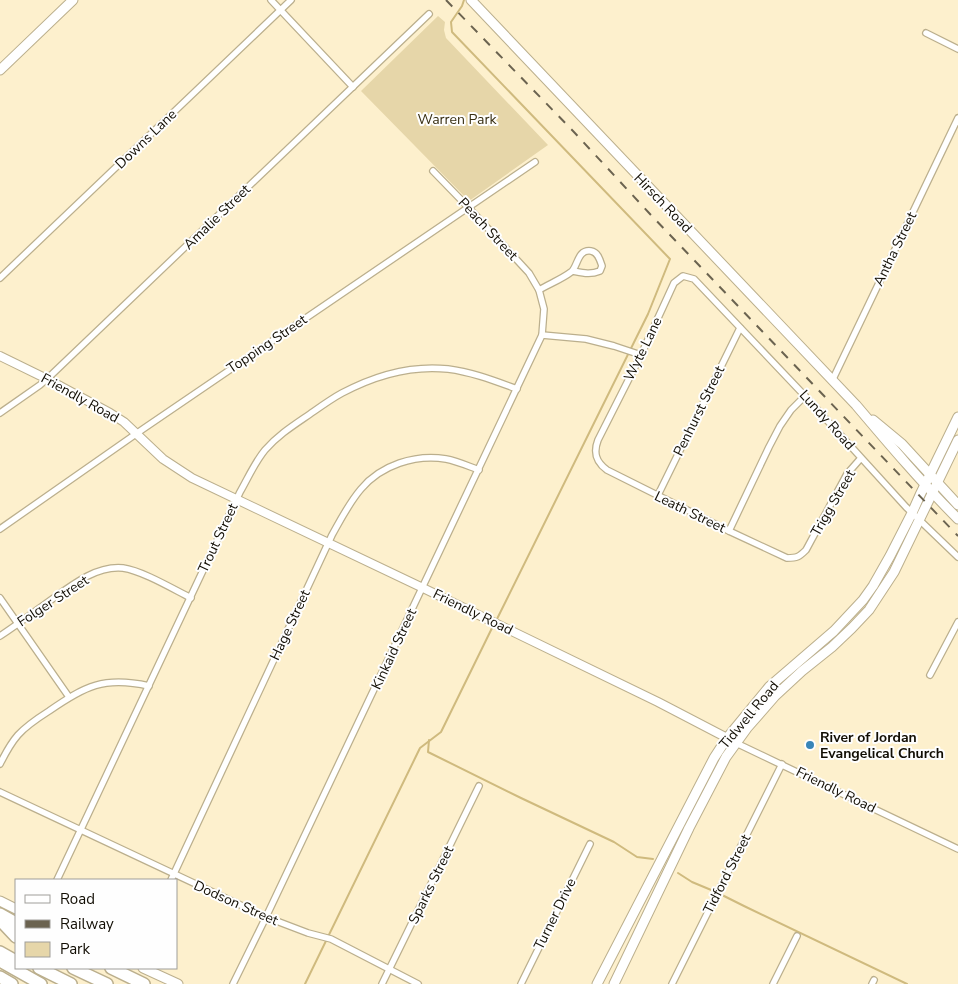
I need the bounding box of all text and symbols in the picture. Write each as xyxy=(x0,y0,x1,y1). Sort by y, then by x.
street label: Downs Lane xyxy=(111,105,181,173)
park label: Warren Park xyxy=(418,110,497,129)
street label: Hirsch Road xyxy=(630,169,696,237)
street label: Amalie Street xyxy=(179,180,255,254)
street label: Peach Street xyxy=(454,193,522,265)
street label: Antha Street xyxy=(869,209,921,289)
street label: Topping Street xyxy=(223,310,311,378)
street label: Wyte Lane xyxy=(619,314,667,384)
street label: Penhurst Street xyxy=(669,363,729,459)
street label: Friendly Road xyxy=(37,369,123,427)
street label: Lundy Road xyxy=(795,386,859,454)
street label: Trigg Street xyxy=(806,466,860,540)
street label: Leath Street xyxy=(651,487,729,537)
street label: Trout Street xyxy=(194,500,242,576)
street label: Folger Street xyxy=(14,571,93,631)
street label: Friendly Road xyxy=(430,584,516,640)
street label: Hage Street xyxy=(265,587,315,663)
street label: Kinkaid Street xyxy=(367,605,421,693)
street label: Tidwell Road xyxy=(715,677,783,753)
place label: River of Jordan Evangelical Church xyxy=(820,728,944,763)
marker: River of Jordan Evangelical Church xyxy=(804,739,816,751)
street label: Friendly Road xyxy=(793,762,879,818)
street label: Tidford Street xyxy=(699,831,755,917)
street label: Sparks Street xyxy=(404,843,458,927)
street label: Turner Drive xyxy=(529,875,581,953)
street label: Dodson Street xyxy=(191,876,281,930)
legend xyxy=(15,879,178,969)
text: Road xyxy=(60,889,95,909)
text: Railway xyxy=(60,914,114,934)
text: Park xyxy=(60,939,90,959)

